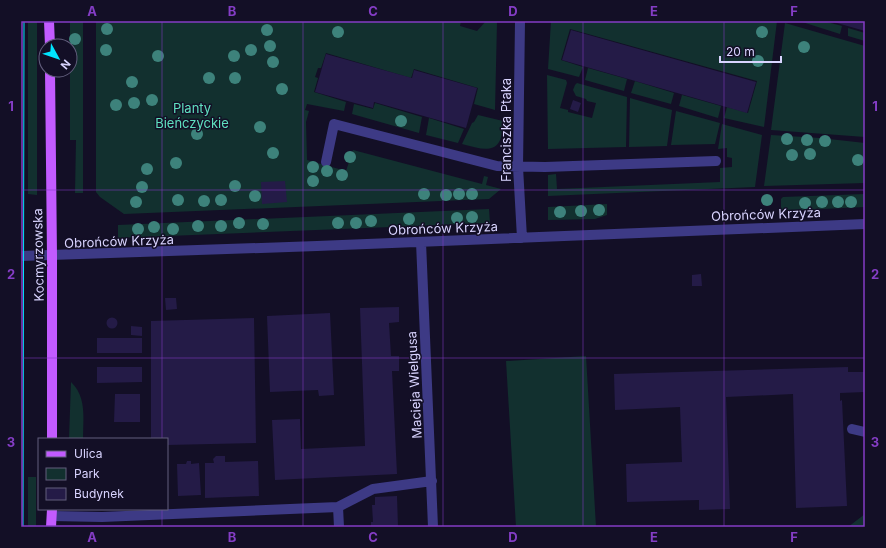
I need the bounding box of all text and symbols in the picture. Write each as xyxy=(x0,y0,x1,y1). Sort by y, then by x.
text: A xyxy=(87,3,97,19)
text: B xyxy=(228,3,237,19)
text: C xyxy=(368,3,378,19)
text: D xyxy=(508,3,518,19)
text: E xyxy=(650,3,658,19)
text: F xyxy=(790,3,798,19)
north arrow xyxy=(38,38,78,78)
scale bar xyxy=(720,38,781,64)
text: 20 m xyxy=(726,44,755,59)
text: N xyxy=(58,57,74,72)
street label: Franciszka Ptaka xyxy=(498,78,514,182)
text: 1 xyxy=(8,98,14,114)
text: 1 xyxy=(872,98,878,114)
park label: Planty Bieńczyckie xyxy=(155,100,229,131)
street label: Obrońców Krzyża xyxy=(711,204,821,224)
street label: Kocmyrzowska xyxy=(29,208,47,302)
street label: Obrońców Krzyża xyxy=(388,218,498,238)
street label: Obrońców Krzyża xyxy=(64,231,174,251)
text: 2 xyxy=(7,266,15,282)
text: 2 xyxy=(871,266,879,282)
street label: Macieja Wielgusa xyxy=(403,331,425,439)
text: 3 xyxy=(7,434,15,450)
text: 3 xyxy=(871,434,879,450)
legend xyxy=(38,438,168,510)
text: Ulica xyxy=(74,446,102,461)
text: Park xyxy=(74,466,100,481)
text: Budynek xyxy=(74,486,124,501)
text: A xyxy=(87,529,97,545)
text: B xyxy=(228,529,237,545)
text: C xyxy=(368,529,378,545)
text: D xyxy=(508,529,518,545)
text: E xyxy=(650,529,658,545)
text: F xyxy=(790,529,798,545)

